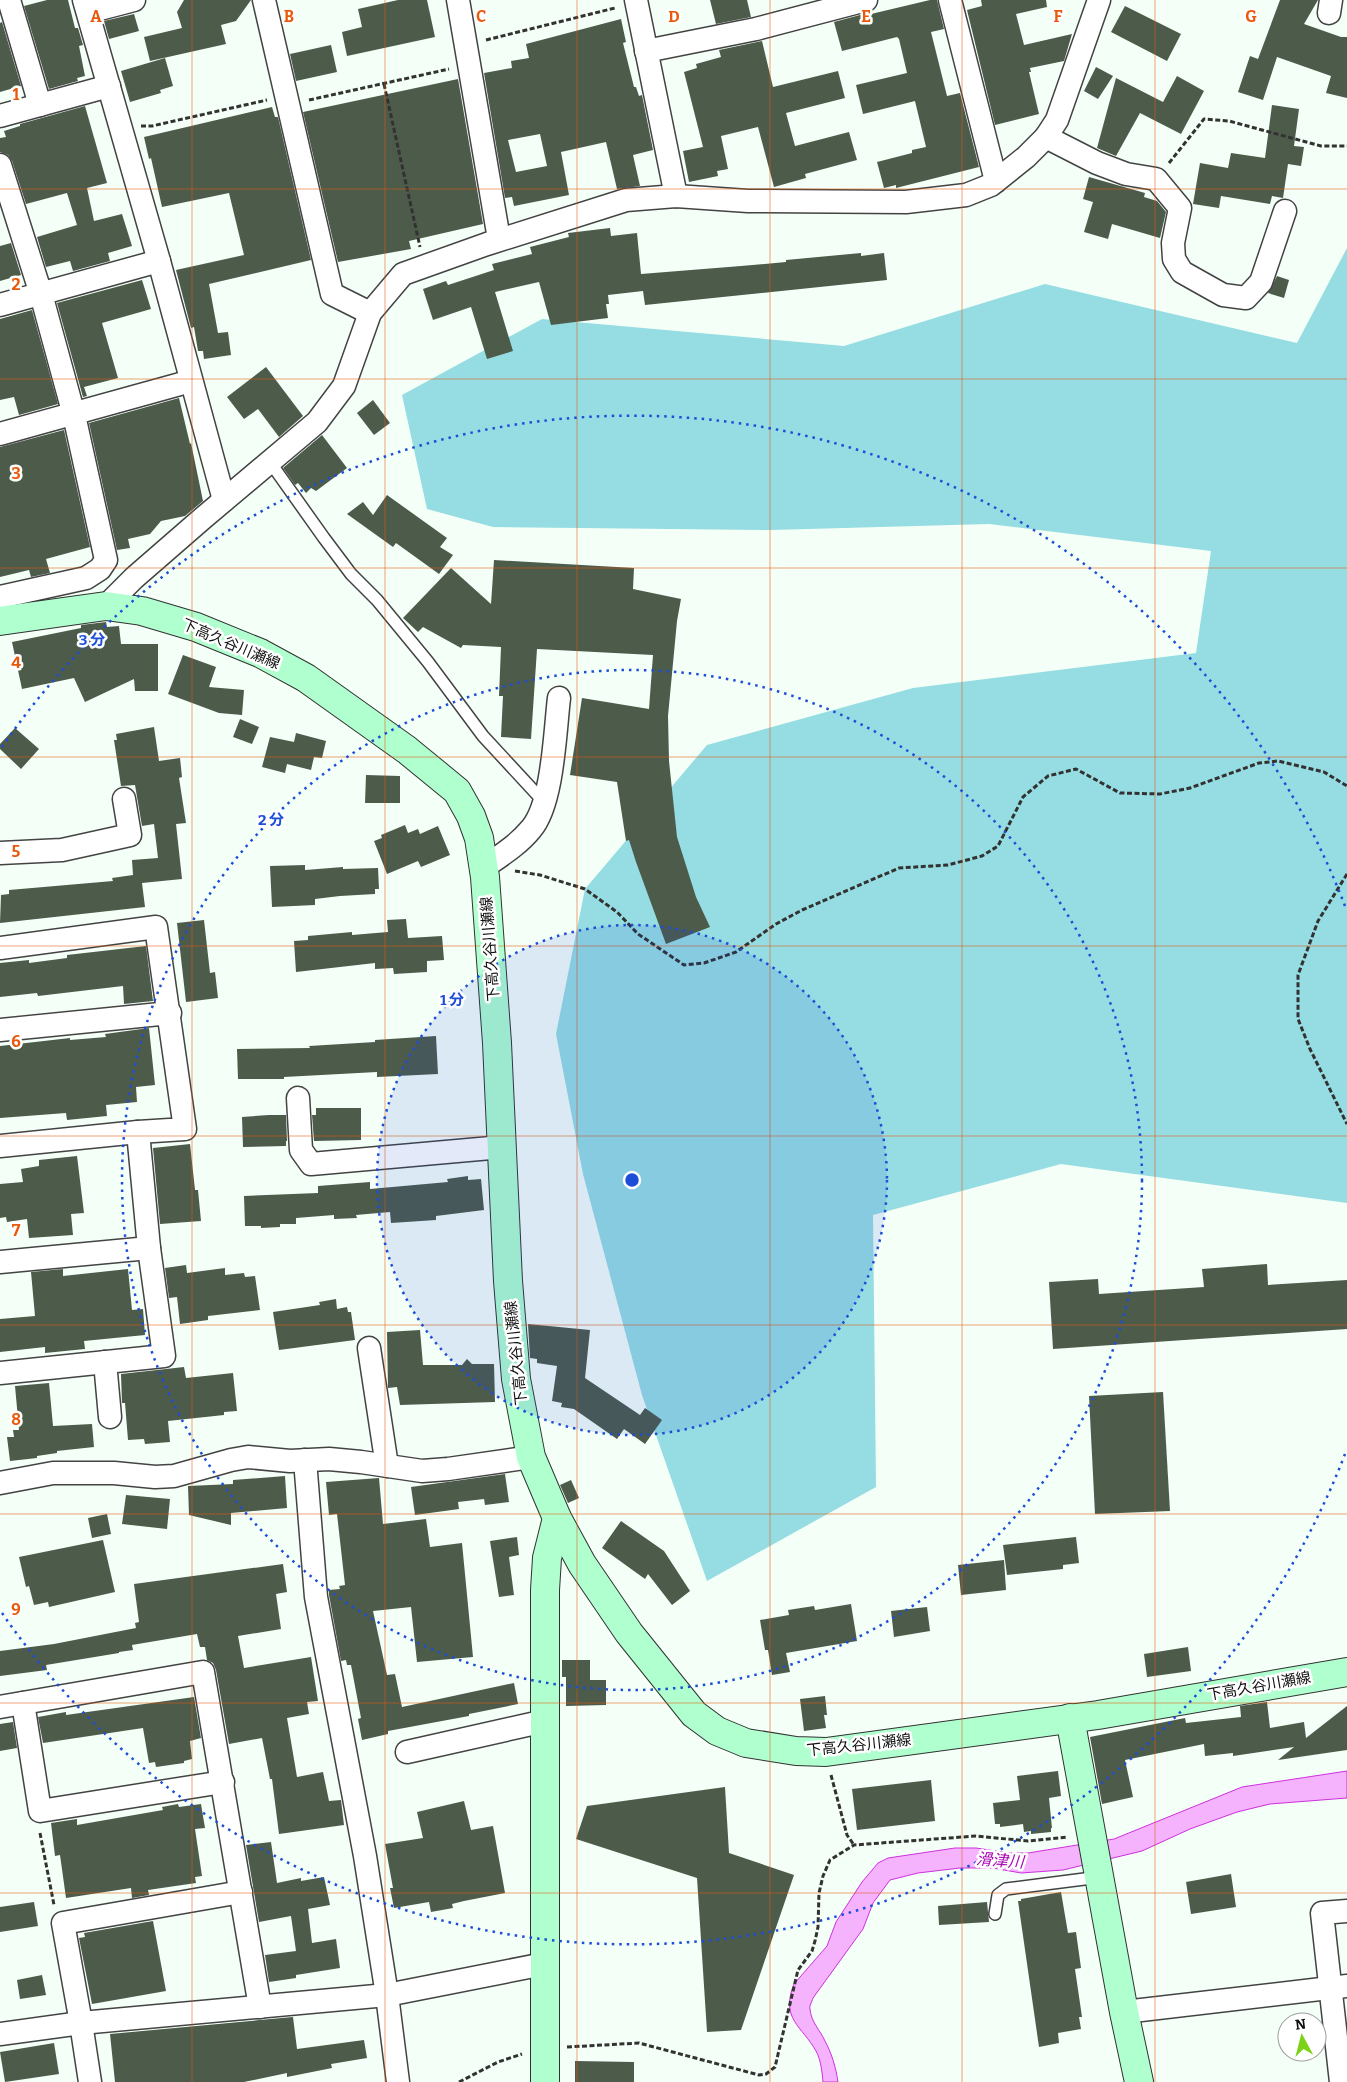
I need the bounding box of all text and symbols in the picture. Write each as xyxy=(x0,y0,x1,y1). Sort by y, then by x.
text: A xyxy=(90,7,102,26)
text: B xyxy=(284,7,294,26)
text: C xyxy=(476,7,486,26)
text: D xyxy=(668,7,680,26)
text: E xyxy=(861,7,871,26)
text: F xyxy=(1054,7,1063,26)
text: G xyxy=(1245,7,1257,26)
text: 1 xyxy=(13,85,20,104)
text: 2 xyxy=(11,275,21,294)
text: 3 xyxy=(11,464,21,483)
street label: 下高久谷川瀬線 xyxy=(179,615,283,673)
text: 3 分 xyxy=(79,631,105,649)
text: 4 xyxy=(11,653,21,672)
text: 2 分 xyxy=(258,811,284,829)
text: 5 xyxy=(12,842,21,861)
street label: 下高久谷川瀬線 xyxy=(477,896,503,1002)
text: 1 分 xyxy=(440,991,464,1009)
text: 6 xyxy=(11,1032,21,1051)
centre of rings xyxy=(623,1171,641,1189)
text: 7 xyxy=(12,1221,21,1240)
street label: 下高久谷川瀬線 xyxy=(502,1300,530,1406)
text: 8 xyxy=(11,1410,21,1429)
text: 9 xyxy=(11,1600,21,1619)
street label: 下高久谷川瀬線 xyxy=(1206,1668,1312,1704)
street label: 下高久谷川瀬線 xyxy=(806,1731,912,1759)
water label: 滑津川 xyxy=(975,1849,1027,1872)
north arrow xyxy=(1277,2012,1327,2062)
text: N xyxy=(1294,2015,1307,2034)

